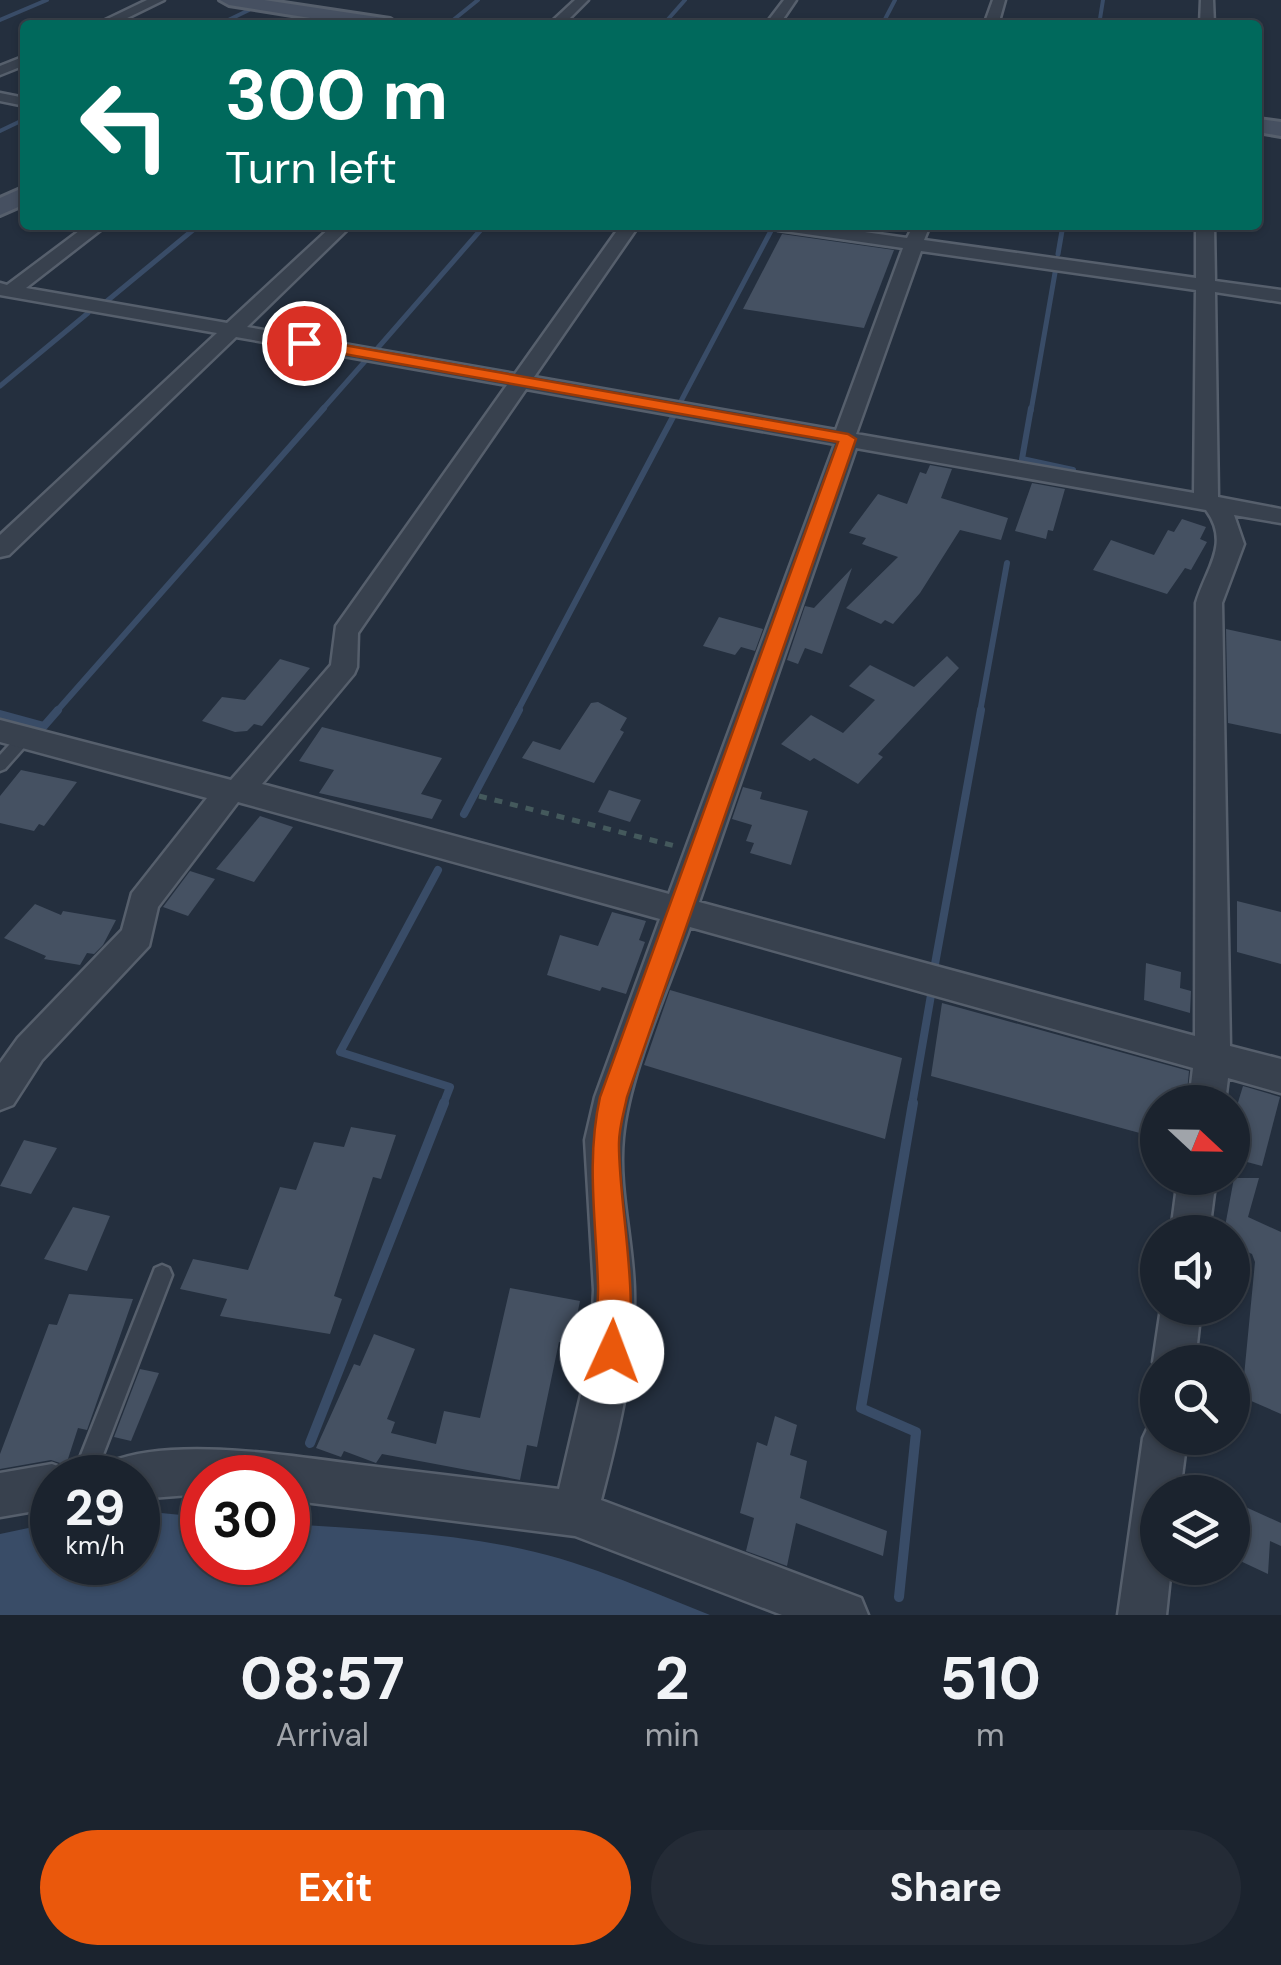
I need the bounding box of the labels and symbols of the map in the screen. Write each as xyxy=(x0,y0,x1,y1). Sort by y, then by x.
pin xyxy=(262,301,347,386)
north arrow xyxy=(1140,1085,1250,1195)
position arrow xyxy=(560,1300,664,1404)
speed limit sign: 30 xyxy=(180,1455,310,1585)

